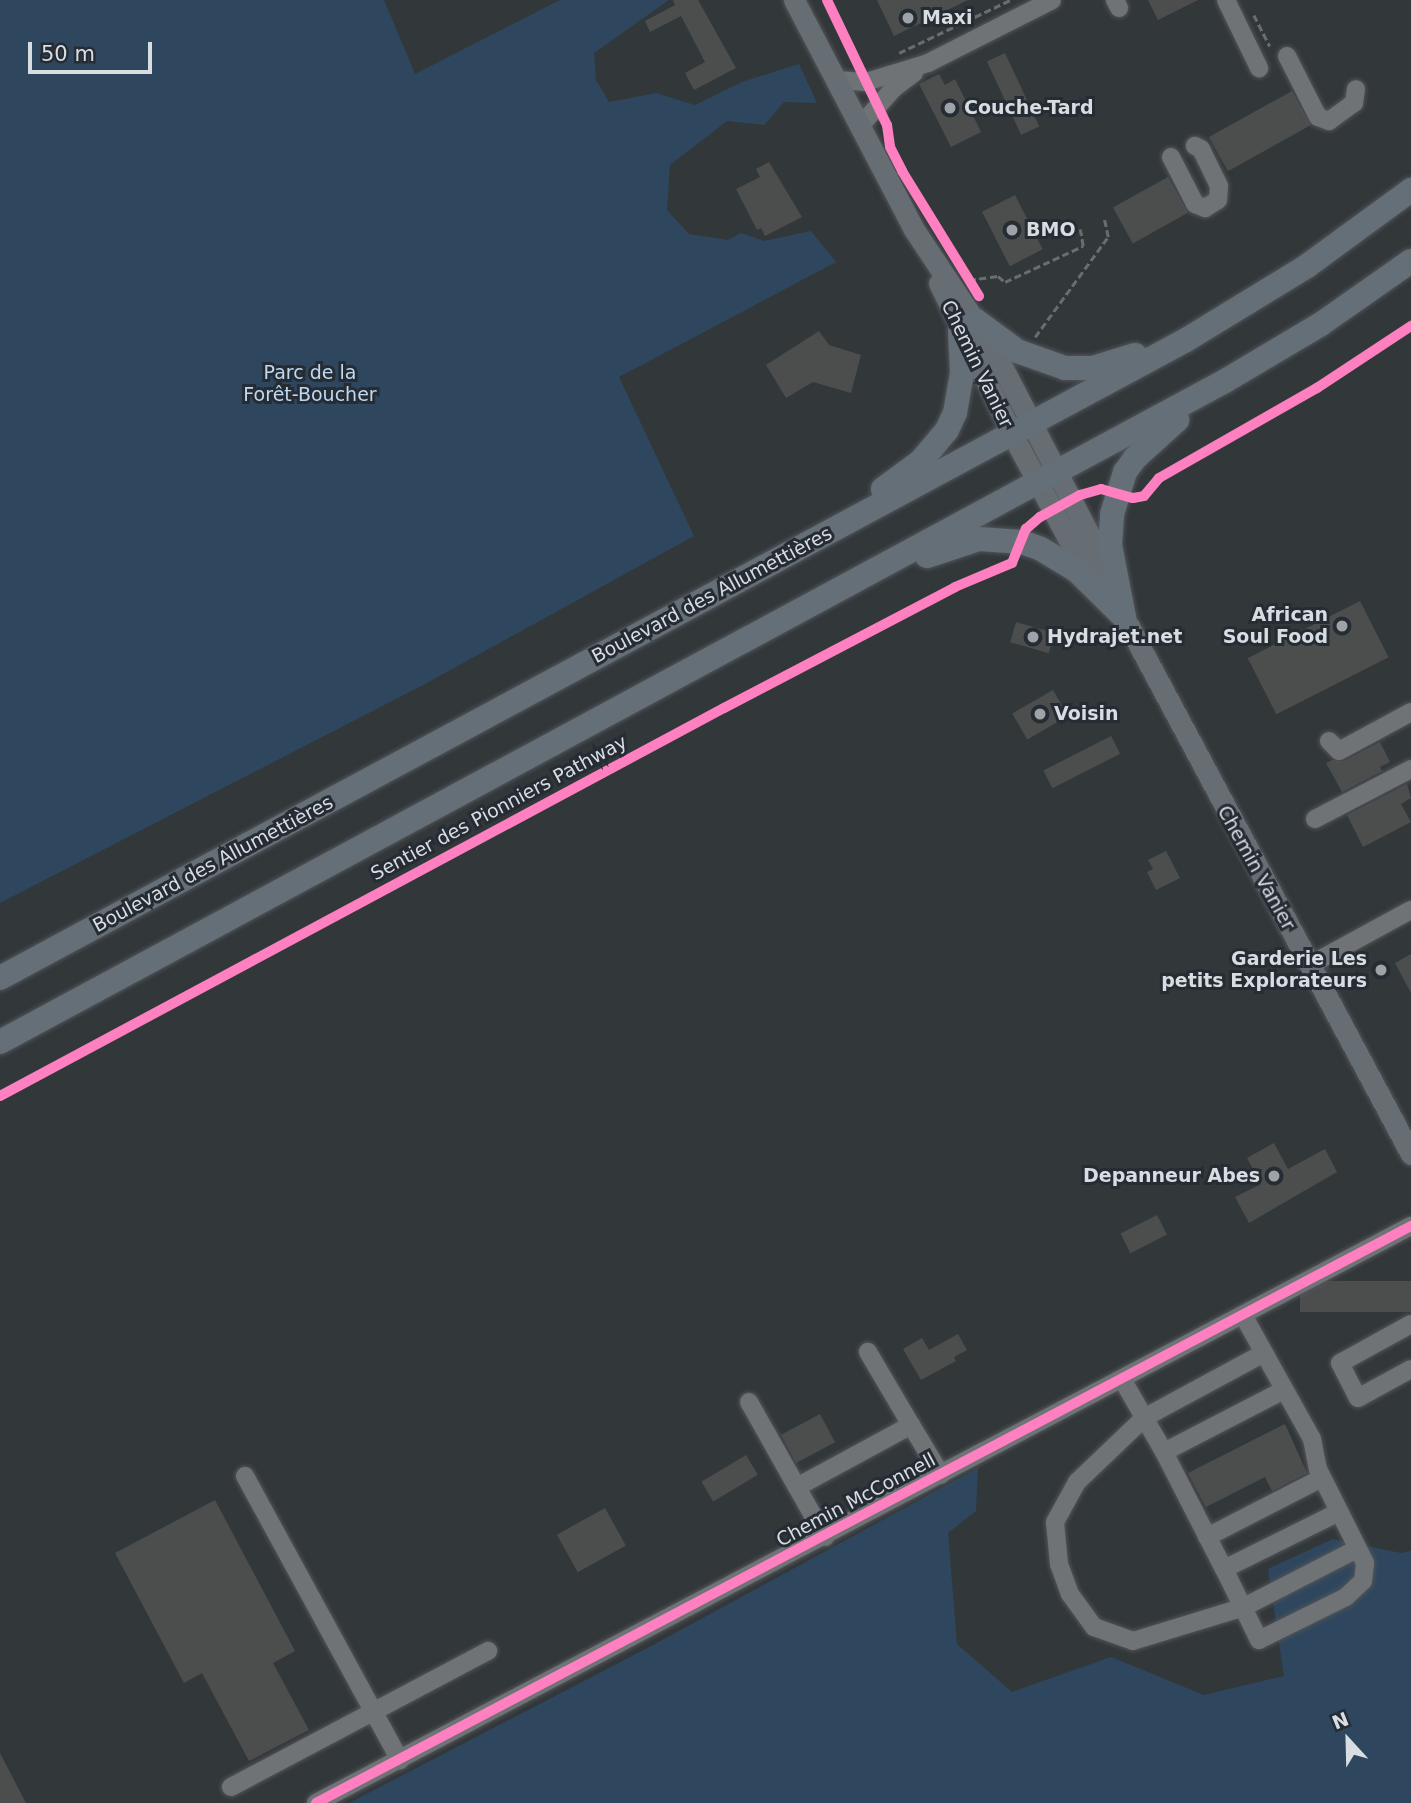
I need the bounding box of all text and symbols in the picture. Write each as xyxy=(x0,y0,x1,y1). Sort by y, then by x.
place label: Maxi xyxy=(922,7,972,29)
marker: Maxi xyxy=(900,10,916,26)
scale bar xyxy=(32,28,156,72)
text: 50 m xyxy=(41,42,95,66)
place label: Couche-Tard xyxy=(964,97,1094,119)
marker: Couche-Tard xyxy=(942,100,958,116)
place label: BMO xyxy=(1026,219,1076,241)
marker: BMO xyxy=(1004,222,1020,238)
street label: Chemin Vanier xyxy=(936,297,1018,431)
park label: Parc de la Forêt-Boucher xyxy=(243,362,377,406)
street label: Boulevard des Allumettières xyxy=(588,522,836,668)
place label: African Soul Food xyxy=(1223,604,1328,648)
marker: African Soul Food xyxy=(1334,618,1350,634)
place label: Hydrajet.net xyxy=(1047,626,1182,648)
marker: Hydrajet.net xyxy=(1025,629,1041,645)
place label: Voisin xyxy=(1054,703,1119,725)
marker: Voisin xyxy=(1032,706,1048,722)
street label: Sentier des Pionniers Pathway xyxy=(367,731,631,885)
street label: Boulevard des Allumettières xyxy=(89,791,337,937)
street label: Chemin Vanier xyxy=(1212,802,1300,934)
place label: Garderie Les petits Explorateurs xyxy=(1161,948,1367,992)
marker: Garderie Les petits Explorateurs xyxy=(1373,962,1389,978)
place label: Depanneur Abes xyxy=(1083,1165,1260,1187)
marker: Depanneur Abes xyxy=(1266,1168,1282,1184)
street label: Chemin McConnell xyxy=(773,1448,939,1552)
north arrow xyxy=(1313,1705,1383,1775)
text: N xyxy=(1329,1707,1352,1734)

